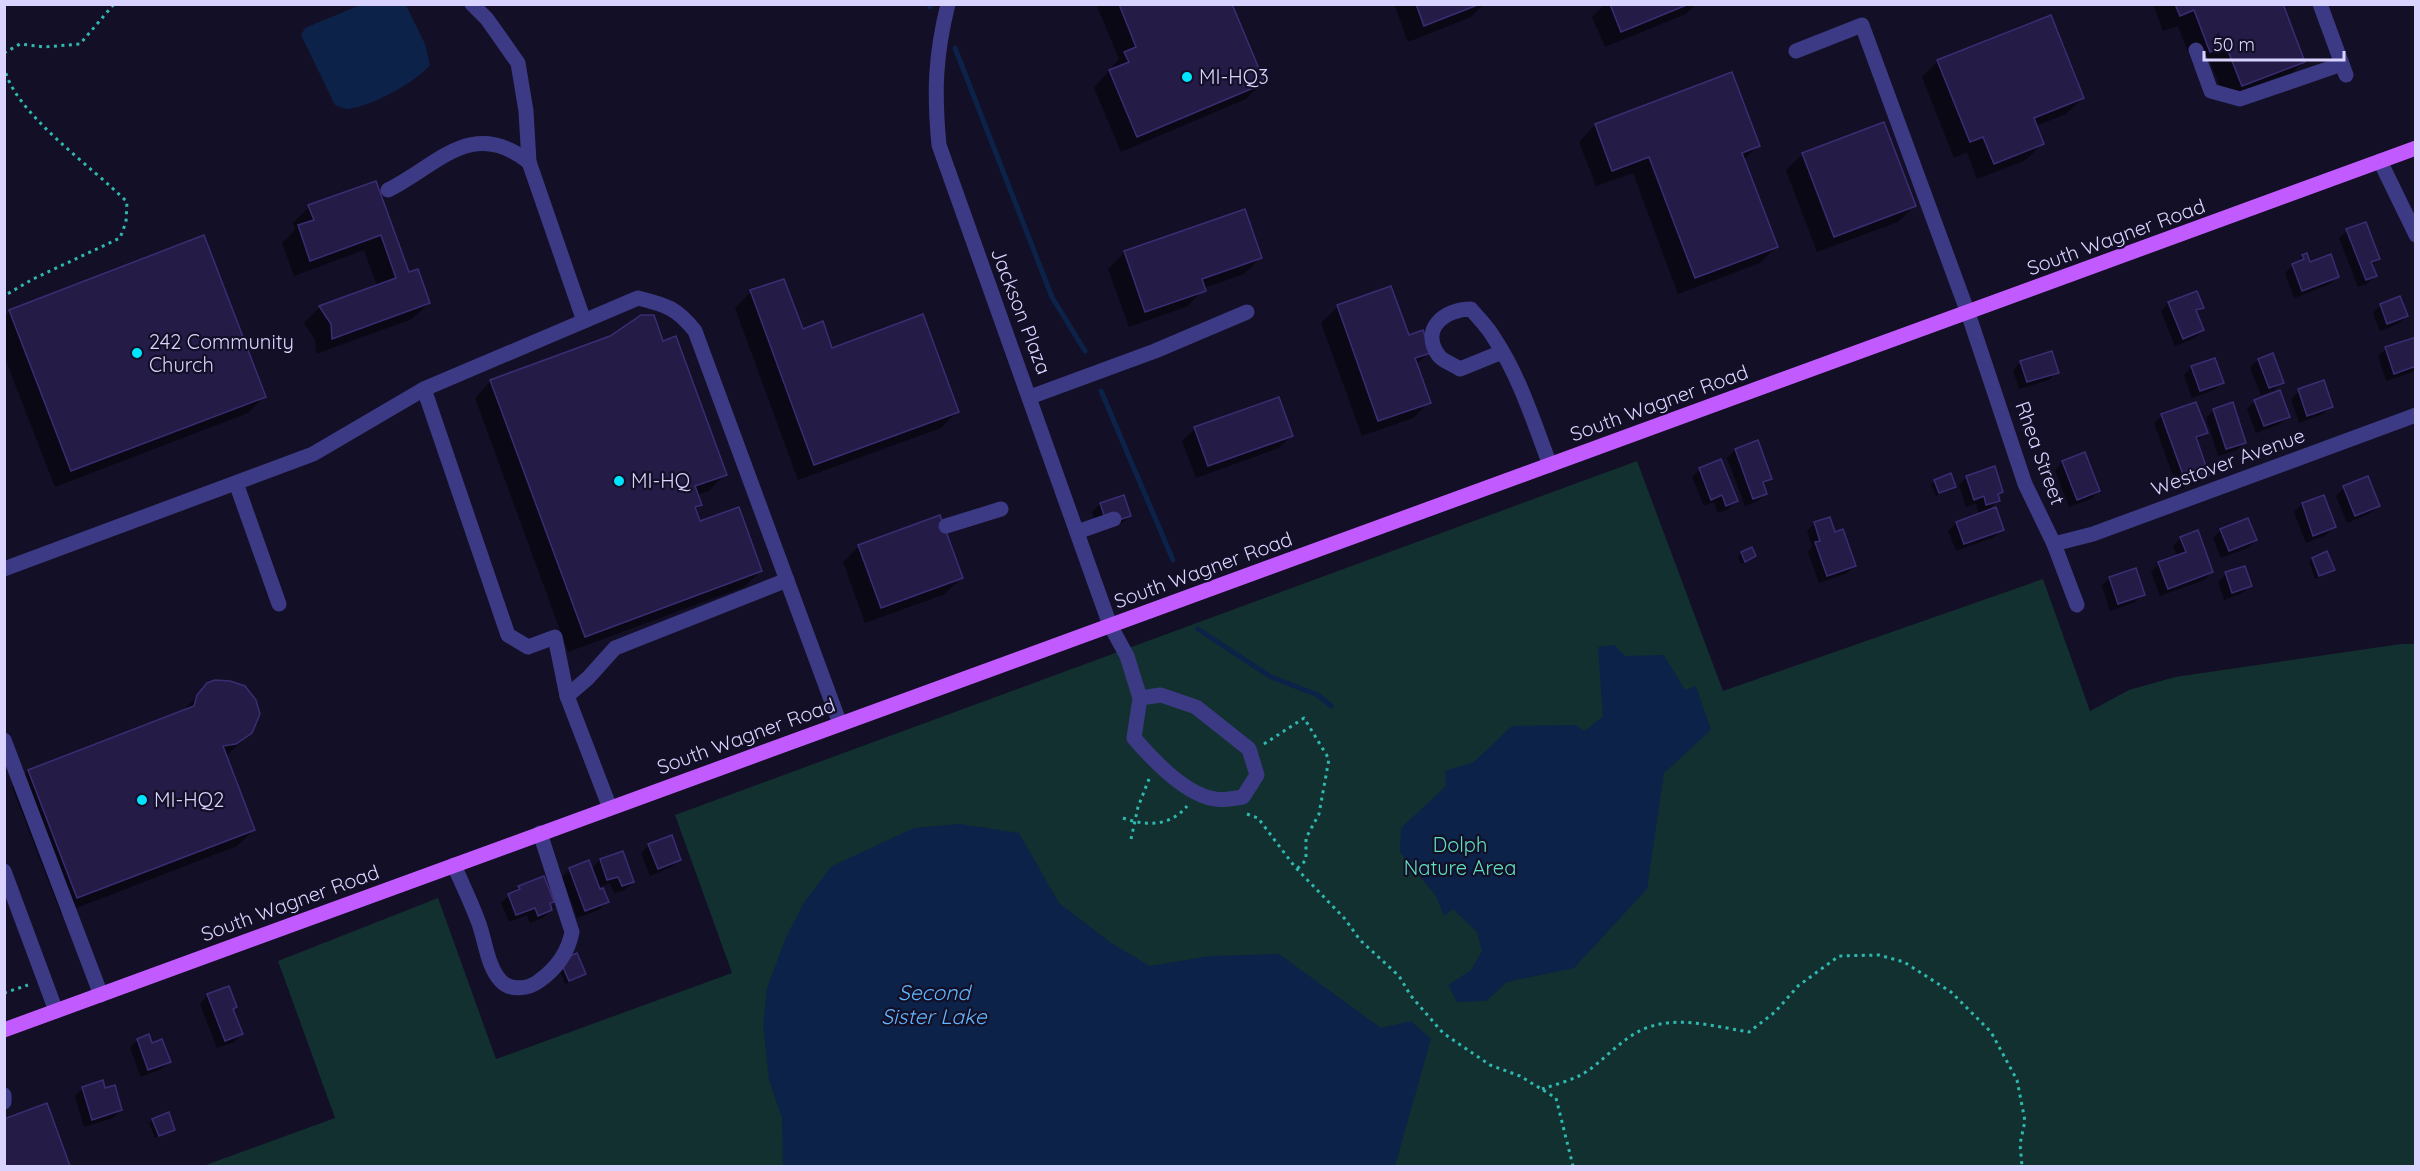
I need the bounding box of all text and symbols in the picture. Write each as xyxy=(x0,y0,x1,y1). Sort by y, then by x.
scale bar xyxy=(2204,24,2344,62)
text: 50 m xyxy=(2213,33,2255,56)
place label: MI-HQ3 xyxy=(1199,64,1269,89)
marker: MI-HQ3 xyxy=(1180,70,1194,84)
street label: South Wagner Road xyxy=(2023,193,2208,280)
street label: Jackson Plaza xyxy=(986,244,1057,378)
place label: 242 Community Church xyxy=(149,329,294,377)
marker: 242 Community Church xyxy=(130,346,144,360)
street label: South Wagner Road xyxy=(1566,359,1751,446)
street label: Rhea Street xyxy=(2010,398,2071,508)
street label: Westover Avenue xyxy=(2148,422,2308,501)
place label: MI-HQ xyxy=(631,468,691,493)
marker: MI-HQ xyxy=(612,474,626,488)
street label: South Wagner Road xyxy=(1110,526,1295,613)
street label: South Wagner Road xyxy=(653,692,838,779)
place label: MI-HQ2 xyxy=(154,787,224,812)
marker: MI-HQ2 xyxy=(135,793,149,807)
park label: Dolph Nature Area xyxy=(1404,832,1516,880)
street label: South Wagner Road xyxy=(197,859,382,946)
water label: Second Sister Lake xyxy=(881,979,988,1029)

